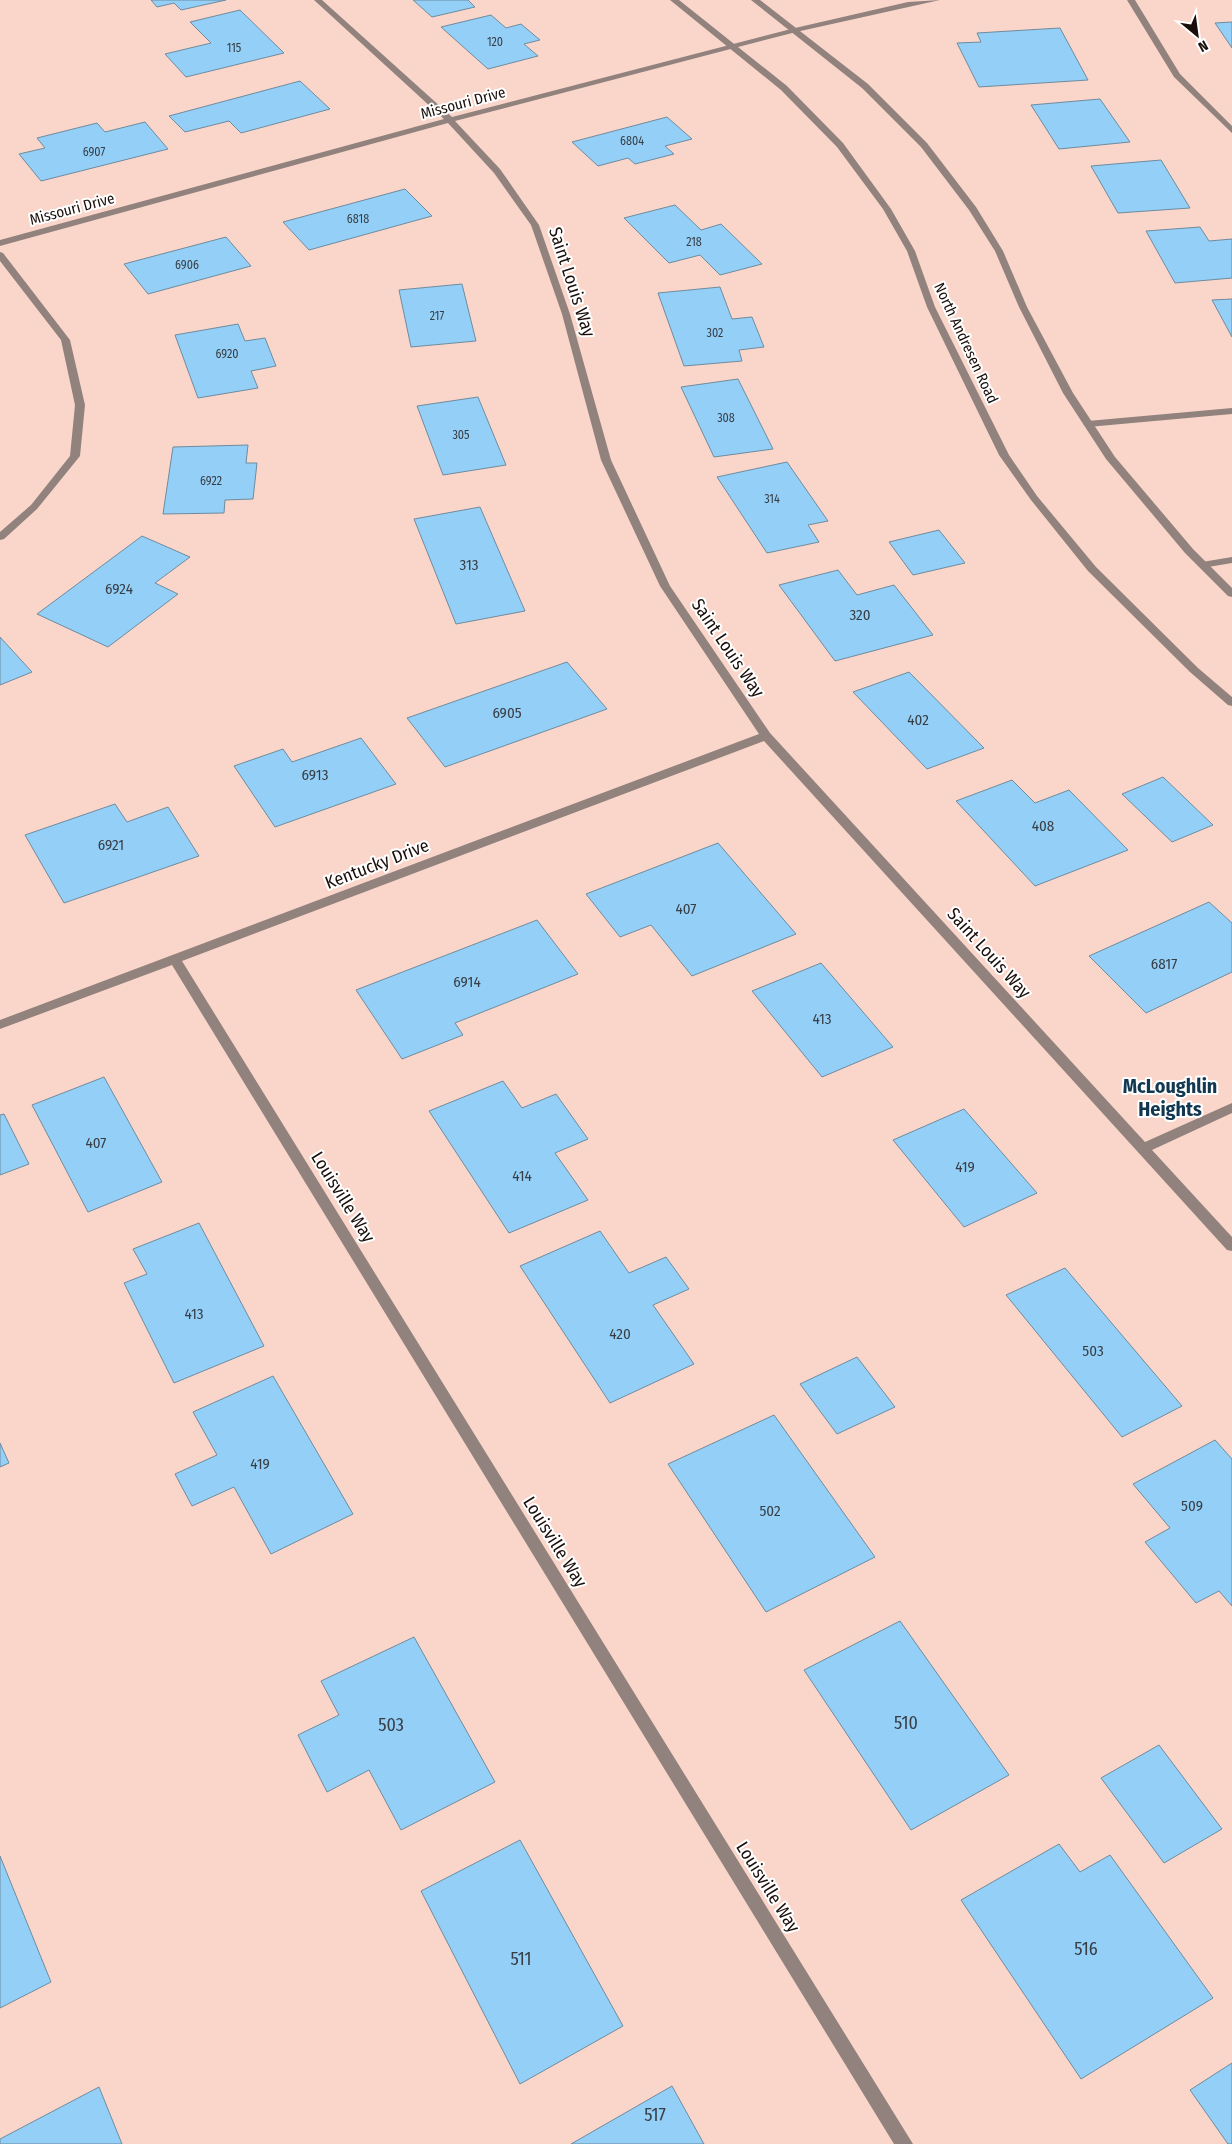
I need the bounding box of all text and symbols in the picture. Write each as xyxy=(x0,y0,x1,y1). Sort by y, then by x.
north arrow xyxy=(1172,10,1222,60)
house number: 120 xyxy=(487,35,503,49)
text: N xyxy=(1195,36,1211,55)
house number: 115 xyxy=(227,41,242,55)
street label: Missouri Drive xyxy=(419,83,507,123)
house number: 6804 xyxy=(620,134,644,148)
house number: 6907 xyxy=(83,145,105,159)
street label: Missouri Drive xyxy=(28,189,116,229)
house number: 6818 xyxy=(347,212,369,226)
street label: Saint Louis Way xyxy=(544,224,600,340)
house number: 218 xyxy=(686,235,702,249)
house number: 6906 xyxy=(175,258,199,272)
street label: North Andresen Road xyxy=(930,280,1002,406)
house number: 217 xyxy=(430,309,444,323)
house number: 302 xyxy=(707,326,723,340)
house number: 6920 xyxy=(216,347,238,361)
house number: 308 xyxy=(717,411,735,425)
house number: 305 xyxy=(452,428,470,442)
house number: 6922 xyxy=(200,474,222,488)
house number: 314 xyxy=(764,492,780,506)
house number: 313 xyxy=(459,556,479,574)
house number: 6924 xyxy=(105,580,133,598)
street label: Saint Louis Way xyxy=(687,594,769,702)
house number: 320 xyxy=(849,606,871,624)
house number: 6905 xyxy=(492,704,522,722)
house number: 402 xyxy=(907,711,929,729)
house number: 6913 xyxy=(302,766,329,784)
house number: 408 xyxy=(1032,817,1054,835)
street label: Kentucky Drive xyxy=(322,834,432,894)
house number: 6921 xyxy=(98,836,124,854)
house number: 407 xyxy=(676,900,696,918)
street label: Saint Louis Way xyxy=(943,903,1035,1003)
house number: 6817 xyxy=(1151,955,1177,973)
house number: 6914 xyxy=(453,973,481,991)
house number: 413 xyxy=(812,1010,832,1028)
district label: McLoughlin Heights xyxy=(1123,1074,1217,1121)
house number: 407 xyxy=(86,1134,106,1152)
street label: Louisville Way xyxy=(306,1147,380,1247)
house number: 419 xyxy=(955,1158,975,1176)
house number: 414 xyxy=(512,1167,532,1185)
house number: 413 xyxy=(184,1305,204,1323)
house number: 420 xyxy=(609,1325,631,1343)
house number: 503 xyxy=(1082,1342,1104,1360)
house number: 419 xyxy=(250,1455,270,1473)
street label: Louisville Way xyxy=(518,1492,592,1592)
house number: 509 xyxy=(1181,1497,1203,1515)
house number: 502 xyxy=(759,1502,781,1520)
house number: 510 xyxy=(894,1712,918,1734)
house number: 503 xyxy=(378,1714,404,1736)
street label: Louisville Way xyxy=(731,1837,805,1937)
house number: 516 xyxy=(1074,1938,1098,1960)
house number: 511 xyxy=(510,1948,532,1970)
house number: 517 xyxy=(644,2104,666,2126)

